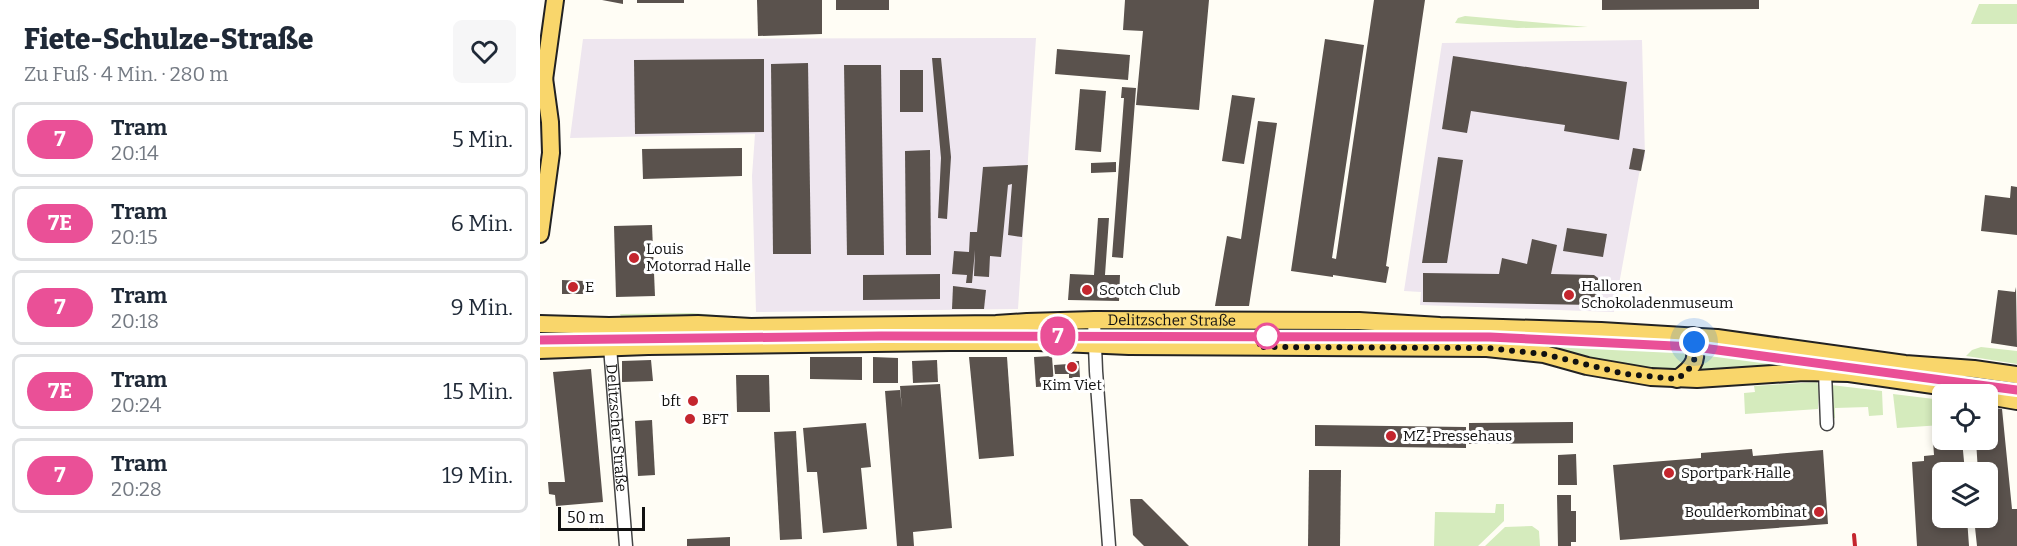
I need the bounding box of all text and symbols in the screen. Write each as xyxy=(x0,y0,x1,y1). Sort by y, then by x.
button: heart xyxy=(453,20,516,83)
text: Fiete-Schulze-Straße xyxy=(24,23,313,56)
text: Zu Fuß · 4 Min. · 280 m xyxy=(24,62,228,86)
text: Tram xyxy=(111,114,167,141)
text: 7 xyxy=(54,126,66,152)
text: 5 Min. xyxy=(452,126,513,153)
text: 20:14 xyxy=(111,141,159,165)
text: Tram xyxy=(111,198,167,225)
text: 7E xyxy=(48,210,72,236)
text: 6 Min. xyxy=(451,210,513,237)
text: 20:15 xyxy=(111,225,158,249)
place label: Louis Motorrad Halle xyxy=(646,240,751,275)
marker: Louis Motorrad Halle xyxy=(627,251,641,265)
place label: Halloren Schokoladenmuseum xyxy=(1581,277,1734,312)
place label: E xyxy=(585,278,594,296)
marker: E xyxy=(566,280,580,294)
place label: Scotch Club xyxy=(1099,281,1180,299)
text: Tram xyxy=(111,282,167,309)
marker: Scotch Club xyxy=(1080,283,1094,297)
marker: Halloren Schokoladenmuseum xyxy=(1562,288,1576,302)
text: 7 xyxy=(54,294,66,320)
text: 9 Min. xyxy=(451,294,513,321)
text: 20:18 xyxy=(111,309,159,333)
street label: Delitzscher Straße xyxy=(1107,311,1236,330)
line badge: 7 xyxy=(1038,316,1078,356)
text: 7 xyxy=(1052,323,1064,349)
unlabelled marker xyxy=(1254,323,1280,349)
your location xyxy=(1679,327,1709,357)
marker: Kim Viet xyxy=(1065,360,1079,374)
street label: Delitzscher Straße xyxy=(602,363,631,493)
text: Tram xyxy=(111,366,167,393)
place label: Kim Viet xyxy=(1042,376,1103,394)
text: 7E xyxy=(48,378,72,404)
text: 15 Min. xyxy=(443,378,513,405)
map controls xyxy=(1932,384,1998,528)
button: locate xyxy=(1932,384,1998,450)
place label: bft xyxy=(662,392,682,410)
text: 20:24 xyxy=(111,393,161,417)
marker: bft xyxy=(686,394,700,408)
place label: BFT xyxy=(702,410,729,428)
marker: BFT xyxy=(683,412,697,426)
place label: MZ-Pressehaus xyxy=(1403,427,1512,445)
marker: MZ-Pressehaus xyxy=(1384,429,1398,443)
text: Tram xyxy=(111,450,167,477)
text: 7 xyxy=(54,462,66,488)
text: 19 Min. xyxy=(442,462,513,489)
button: layers xyxy=(1932,462,1998,528)
place label: Sportpark Halle xyxy=(1681,464,1791,482)
marker: Sportpark Halle xyxy=(1662,466,1676,480)
text: 20:28 xyxy=(111,477,162,501)
place label: Boulderkombinat xyxy=(1685,503,1808,521)
scale bar xyxy=(558,504,645,532)
marker: Boulderkombinat xyxy=(1812,505,1826,519)
text: 50 m xyxy=(567,508,604,527)

